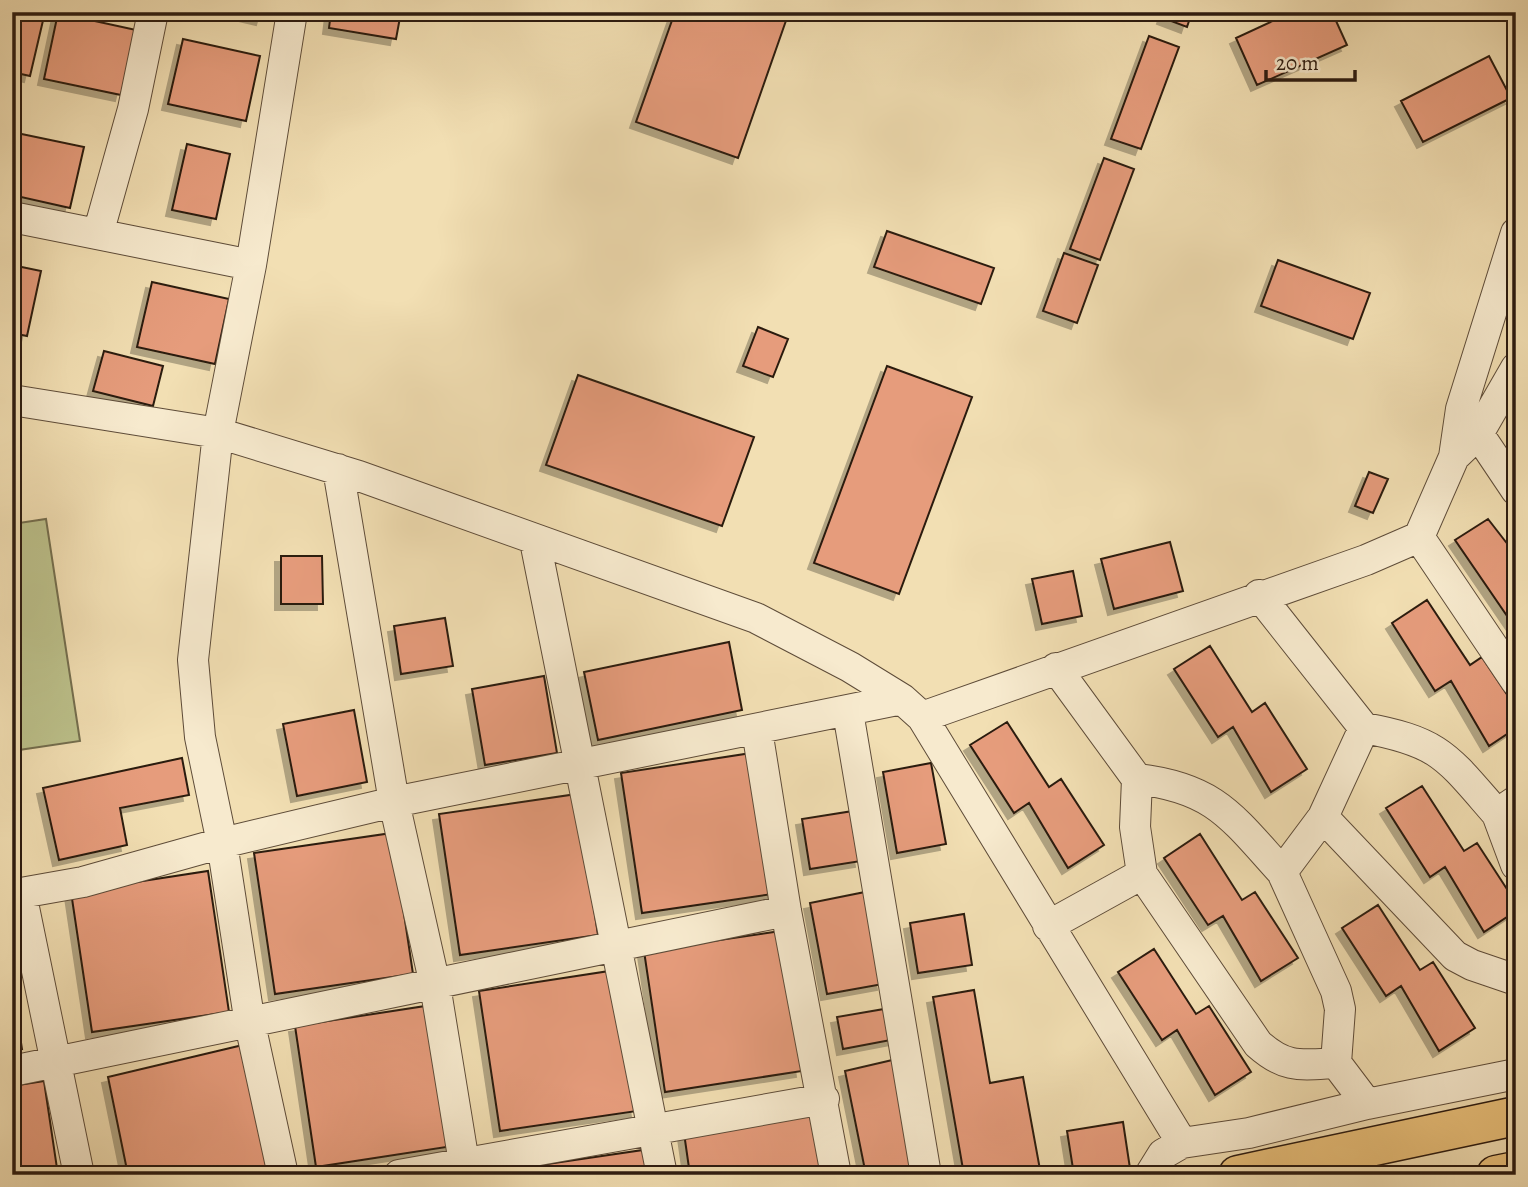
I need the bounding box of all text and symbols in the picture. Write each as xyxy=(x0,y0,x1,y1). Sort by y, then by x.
scale bar xyxy=(1266,38,1355,82)
text: 20 m xyxy=(1276,49,1319,77)

